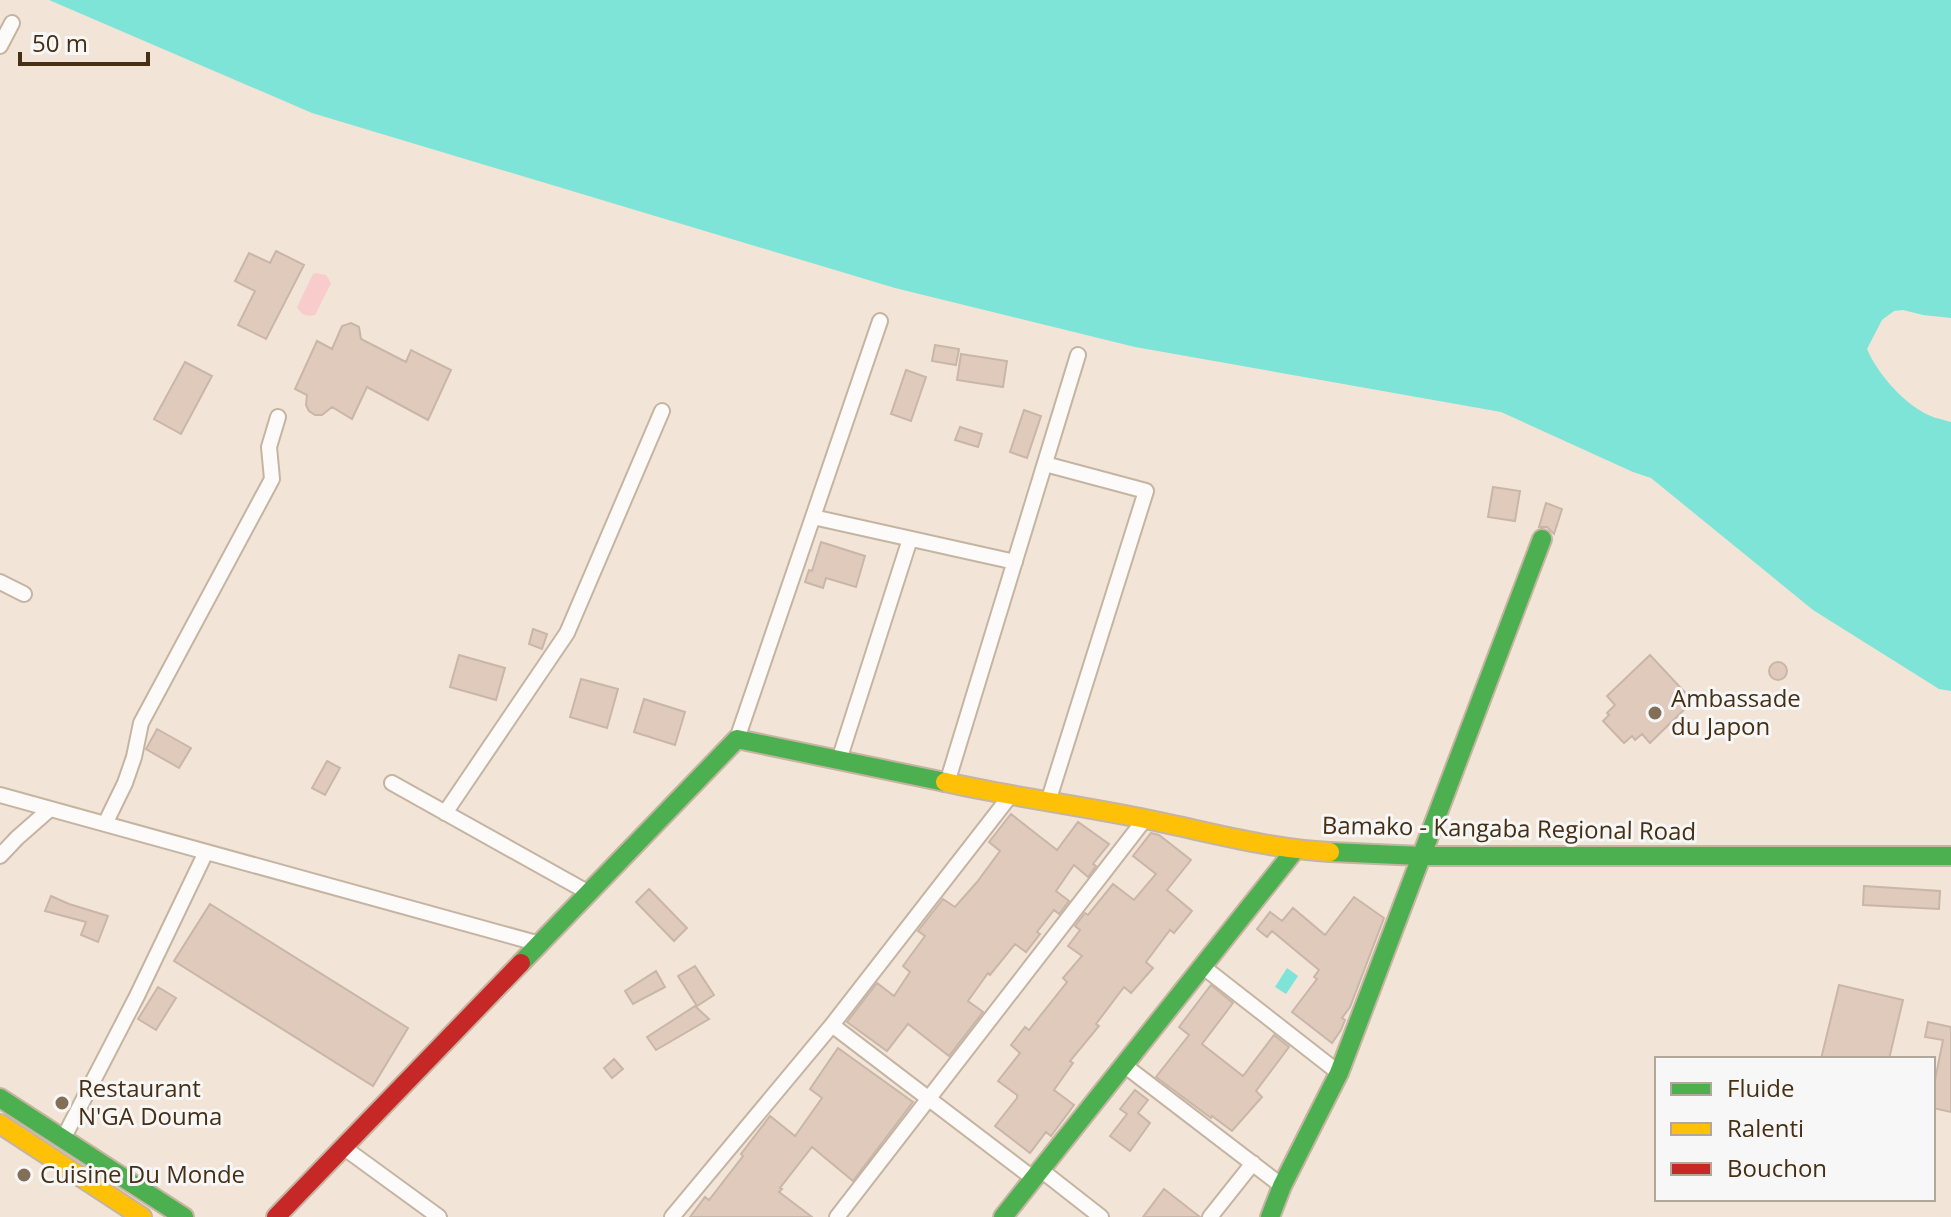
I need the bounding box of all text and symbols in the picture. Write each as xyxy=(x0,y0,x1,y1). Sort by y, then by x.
scale bar xyxy=(20,16,148,66)
text: 50 m xyxy=(32,26,88,59)
place label: Ambassade du Japon xyxy=(1671,681,1801,742)
marker: Ambassade du Japon xyxy=(1646,704,1664,722)
street label: Bamako - Kangaba Regional Road xyxy=(1322,808,1697,847)
legend xyxy=(1655,1057,1935,1201)
place label: Restaurant N'GA Douma xyxy=(78,1071,222,1132)
text: Fluide xyxy=(1727,1071,1794,1104)
marker: Restaurant N'GA Douma xyxy=(53,1094,71,1112)
text: Ralenti xyxy=(1727,1111,1804,1144)
text: Bouchon xyxy=(1727,1151,1827,1184)
place label: Cuisine Du Monde xyxy=(40,1157,245,1190)
marker: Cuisine Du Monde xyxy=(15,1166,33,1184)

